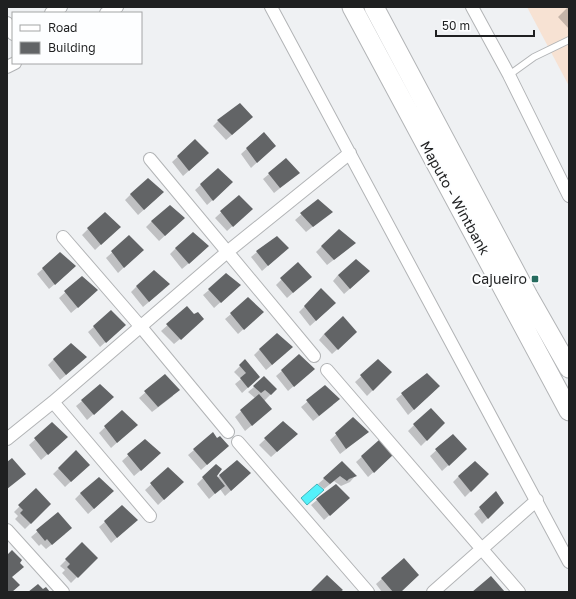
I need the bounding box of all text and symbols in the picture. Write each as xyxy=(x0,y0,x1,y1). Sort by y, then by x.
legend xyxy=(12,12,142,64)
scale bar xyxy=(436,12,534,38)
text: 50 m xyxy=(442,18,470,33)
text: Road xyxy=(48,20,77,35)
text: Building xyxy=(48,40,96,55)
street label: Maputo - Wintbank xyxy=(417,138,494,258)
place label: Cajueiro xyxy=(472,270,527,287)
marker: Cajueiro xyxy=(530,274,540,284)

